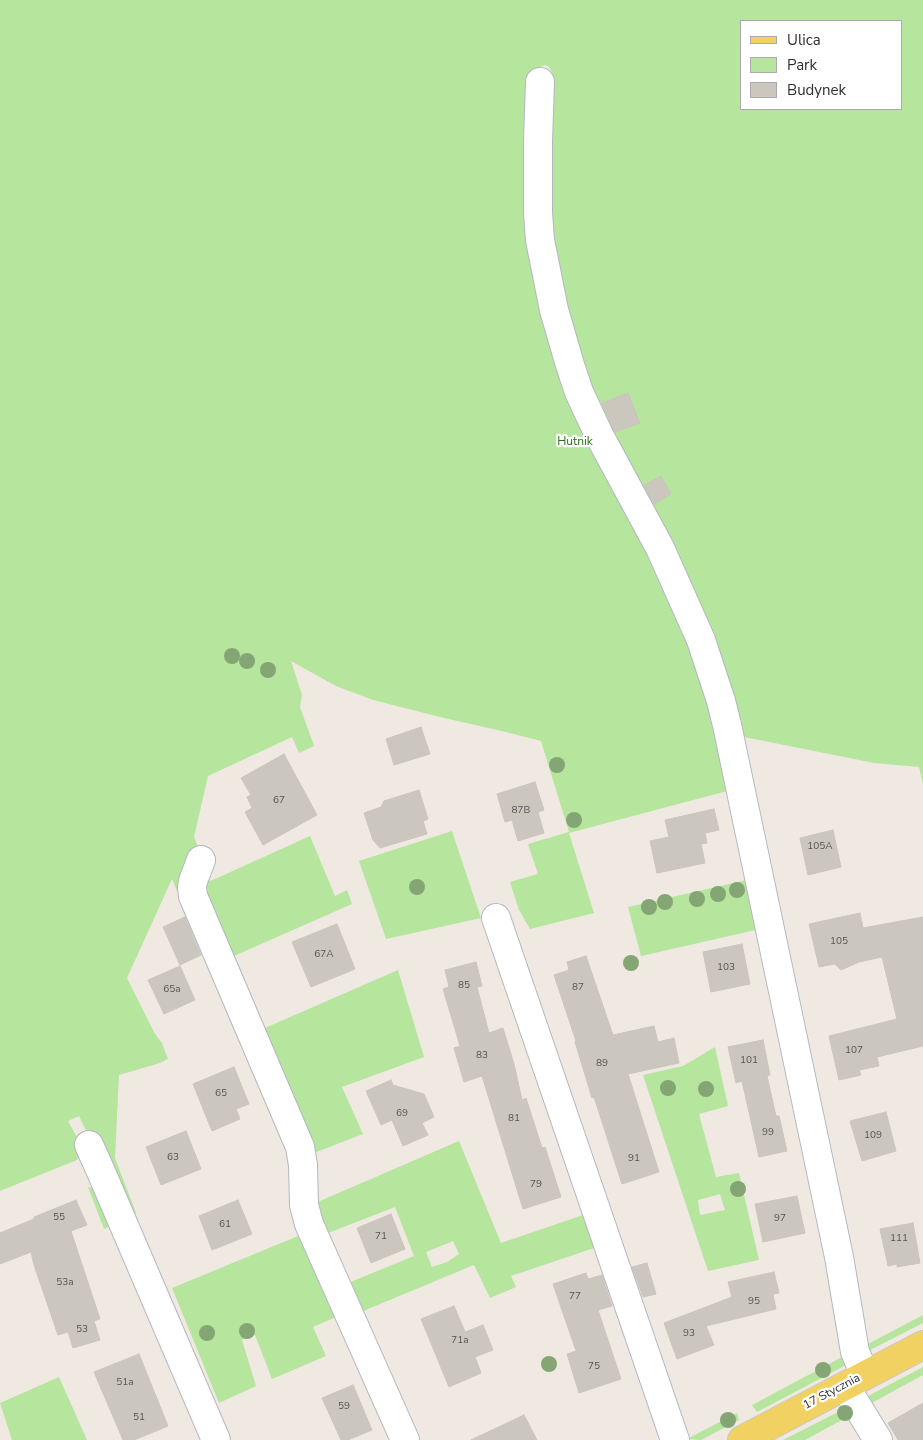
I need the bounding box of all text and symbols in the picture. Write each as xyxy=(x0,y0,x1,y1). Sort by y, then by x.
legend xyxy=(740,20,903,110)
text: Ulica xyxy=(787,30,821,50)
text: Park xyxy=(787,55,817,75)
text: Budynek xyxy=(787,80,846,100)
park label: Hutnik xyxy=(557,435,593,449)
house number: 67 xyxy=(273,795,285,807)
house number: 87B xyxy=(512,805,530,817)
house number: 105A xyxy=(807,841,833,853)
house number: 105 xyxy=(830,936,848,948)
house number: 67A xyxy=(314,949,334,961)
house number: 103 xyxy=(717,962,735,974)
house number: 85 xyxy=(458,980,470,992)
house number: 87 xyxy=(572,982,584,994)
house number: 65a xyxy=(163,984,181,996)
house number: 107 xyxy=(845,1045,863,1057)
house number: 83 xyxy=(476,1050,488,1062)
house number: 101 xyxy=(740,1055,758,1067)
house number: 89 xyxy=(596,1058,608,1070)
house number: 65 xyxy=(215,1088,227,1100)
house number: 69 xyxy=(396,1108,408,1120)
house number: 81 xyxy=(508,1113,520,1125)
house number: 99 xyxy=(762,1127,774,1139)
house number: 109 xyxy=(864,1130,882,1142)
house number: 63 xyxy=(167,1152,179,1164)
house number: 91 xyxy=(628,1153,640,1165)
house number: 79 xyxy=(530,1179,542,1191)
house number: 55 xyxy=(53,1212,65,1224)
house number: 97 xyxy=(774,1213,786,1225)
house number: 61 xyxy=(219,1219,231,1231)
house number: 71 xyxy=(375,1231,387,1243)
house number: 111 xyxy=(890,1233,908,1245)
house number: 53a xyxy=(56,1277,74,1289)
house number: 77 xyxy=(569,1291,581,1303)
house number: 95 xyxy=(748,1296,760,1308)
house number: 53 xyxy=(76,1324,88,1336)
house number: 93 xyxy=(683,1328,695,1340)
house number: 71a xyxy=(451,1335,469,1347)
house number: 75 xyxy=(588,1361,600,1373)
street label: 17 Stycznia xyxy=(801,1371,863,1413)
house number: 51a xyxy=(116,1377,134,1389)
house number: 59 xyxy=(338,1401,350,1413)
house number: 51 xyxy=(133,1412,145,1424)

